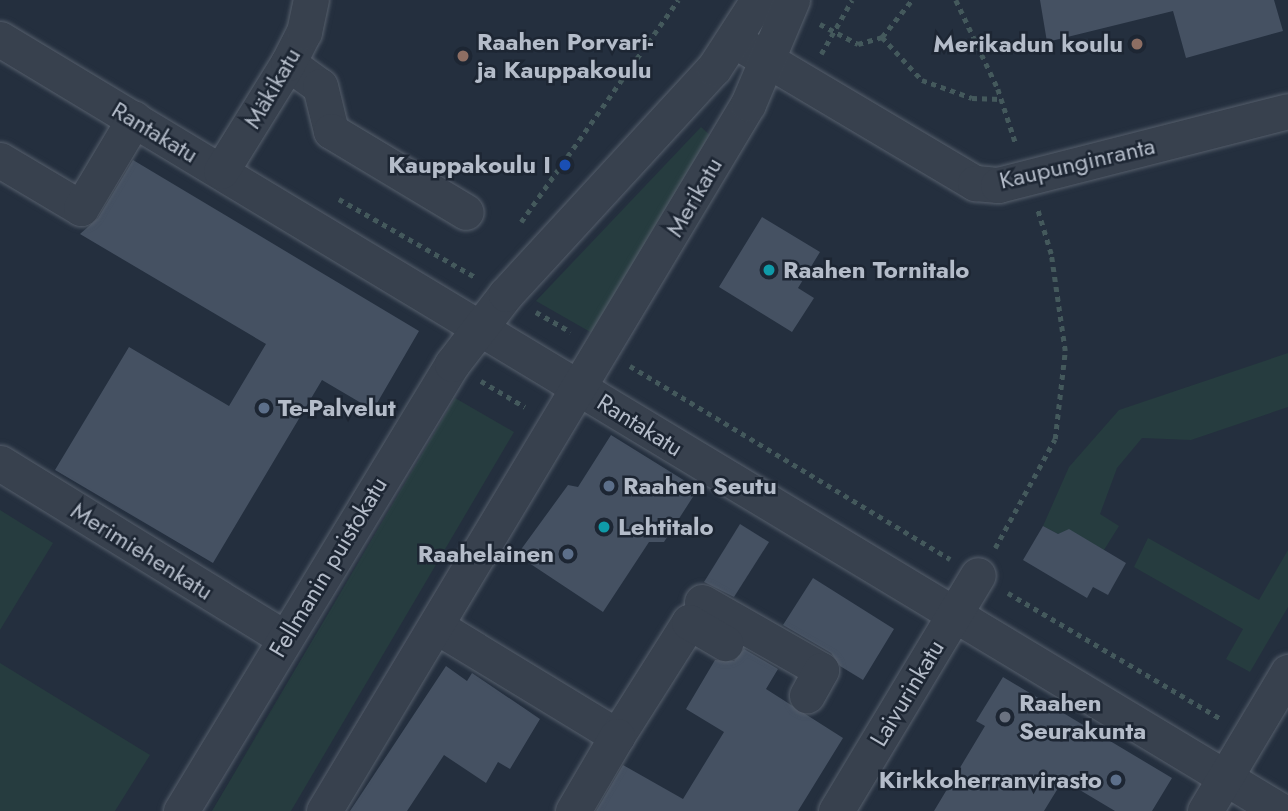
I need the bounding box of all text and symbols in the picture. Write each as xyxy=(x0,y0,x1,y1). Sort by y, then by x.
place label: Raahen Porvari- ja Kauppakoulu xyxy=(477,28,653,84)
place label: Merikadun koulu xyxy=(933,30,1123,58)
marker: Merikadun koulu xyxy=(1129,36,1145,52)
street label: Mäkikatu xyxy=(237,43,307,133)
marker: Raahen Porvari- ja Kauppakoulu xyxy=(455,48,471,64)
street label: Rantakatu xyxy=(107,95,203,169)
street label: Kaupunginranta xyxy=(996,131,1158,195)
place label: Kauppakoulu I xyxy=(388,151,551,179)
street label: Merikatu xyxy=(660,152,728,242)
marker: Kauppakoulu I xyxy=(557,157,573,173)
place label: Raahen Tornitalo xyxy=(783,256,970,284)
marker: Raahen Tornitalo xyxy=(761,262,777,278)
street label: Rantakatu xyxy=(592,388,688,462)
place label: Te-Palvelut xyxy=(278,394,396,422)
marker: Te-Palvelut xyxy=(256,400,272,416)
street label: Fellmanin puistokatu xyxy=(263,472,393,662)
place label: Raahen Seutu xyxy=(623,472,777,500)
marker: Raahen Seutu xyxy=(601,478,617,494)
street label: Merimiehenkatu xyxy=(66,496,218,606)
place label: Lehtitalo xyxy=(618,513,714,541)
marker: Lehtitalo xyxy=(596,519,612,535)
place label: Raahelainen xyxy=(418,540,554,568)
marker: Raahelainen xyxy=(560,546,576,562)
street label: Laivurinkatu xyxy=(864,634,950,752)
place label: Raahen Seurakunta xyxy=(1019,689,1146,745)
marker: Raahen Seurakunta xyxy=(997,709,1013,725)
place label: Kirkkoherranvirasto xyxy=(879,766,1102,794)
marker: Kirkkoherranvirasto xyxy=(1108,772,1124,788)

